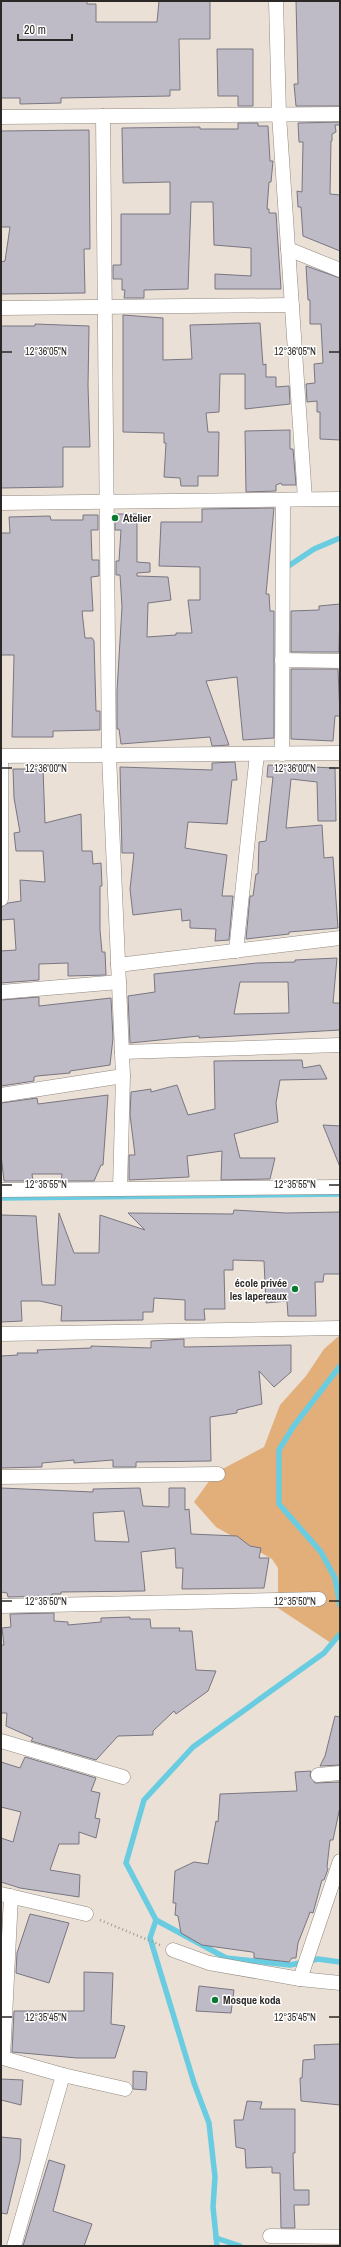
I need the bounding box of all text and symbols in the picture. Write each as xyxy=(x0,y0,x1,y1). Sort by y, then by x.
scale bar xyxy=(18,16,72,42)
text: 20 m xyxy=(24,22,46,38)
text: 12°36'05"N xyxy=(25,345,67,358)
text: 12°36'05"N xyxy=(274,345,316,358)
place label: Atelier xyxy=(123,511,152,525)
marker: Atelier xyxy=(110,513,120,523)
text: 12°36'00"N xyxy=(25,762,67,775)
text: 12°36'00"N xyxy=(274,762,316,775)
text: 12°35'55"N xyxy=(25,1178,67,1191)
text: 12°35'55"N xyxy=(274,1178,316,1191)
place label: école privée les lapereaux xyxy=(230,1276,287,1303)
marker: école privée les lapereaux xyxy=(290,1284,300,1294)
text: 12°35'50"N xyxy=(25,1595,67,1608)
text: 12°35'50"N xyxy=(274,1595,316,1608)
place label: Mosque koda xyxy=(223,1993,281,2007)
marker: Mosque koda xyxy=(210,1995,220,2005)
text: 12°35'45"N xyxy=(25,2011,67,2024)
text: 12°35'45"N xyxy=(274,2011,316,2024)

